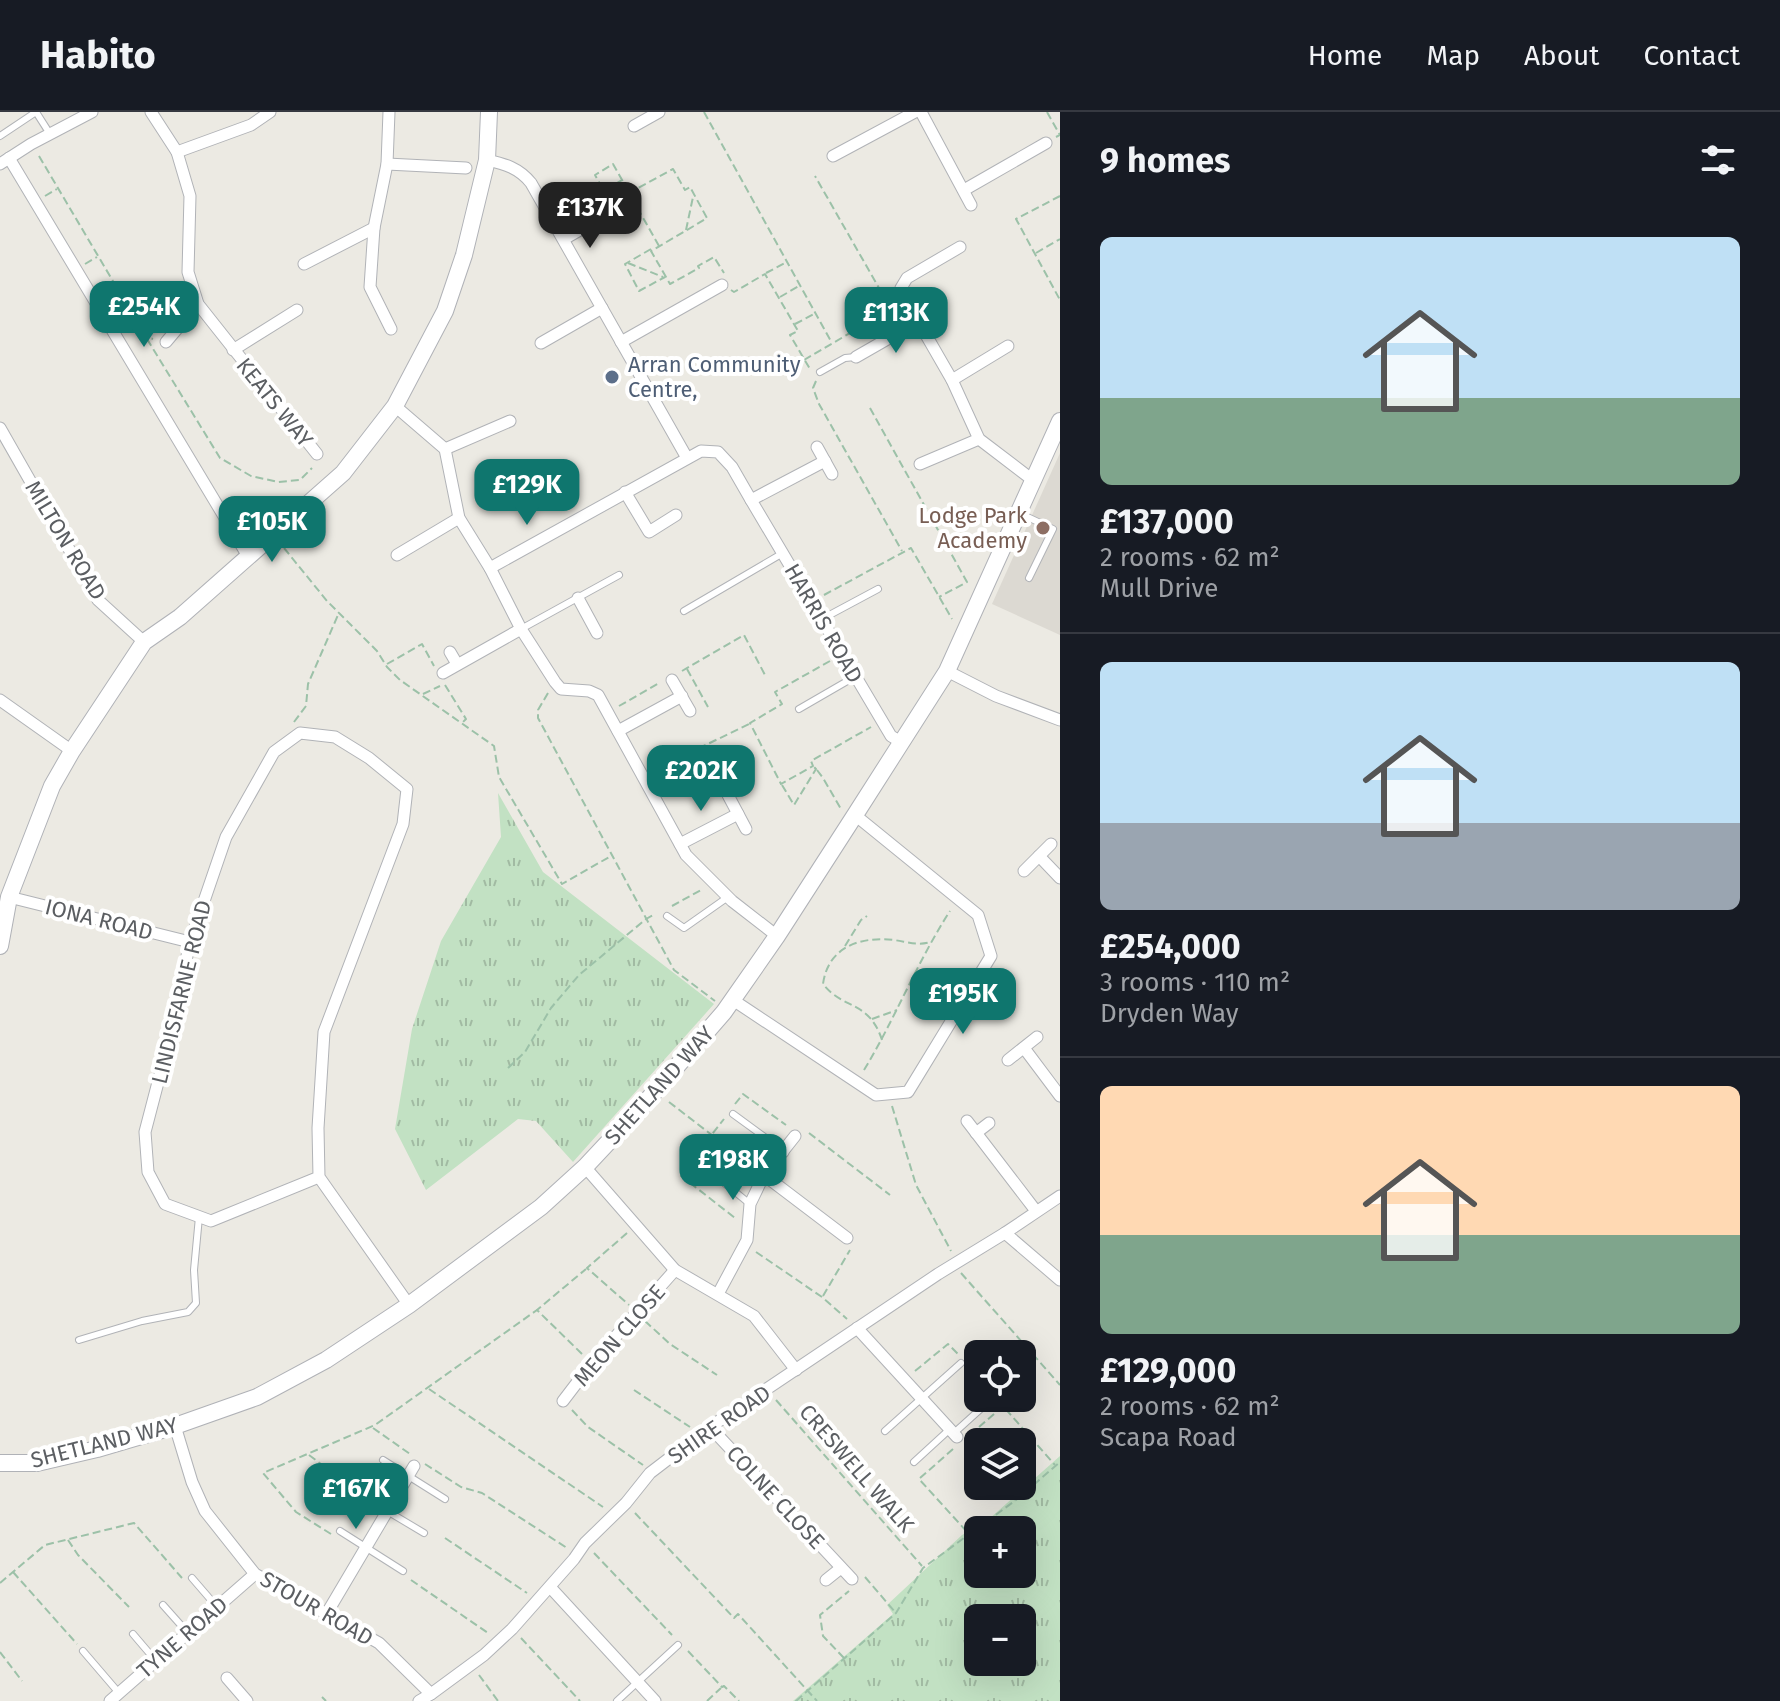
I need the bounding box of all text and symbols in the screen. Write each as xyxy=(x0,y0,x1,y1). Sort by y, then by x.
text: Habito xyxy=(40,32,156,78)
text: Home xyxy=(1308,39,1382,72)
text: Map xyxy=(1426,39,1480,72)
text: About xyxy=(1524,39,1599,72)
text: Contact xyxy=(1643,39,1740,72)
icon: filters xyxy=(1696,138,1740,182)
text: 9 homes xyxy=(1100,140,1231,181)
pin: £137K xyxy=(534,182,646,250)
text: £137K xyxy=(556,192,624,223)
pin: £254K xyxy=(88,281,200,349)
pin: £113K xyxy=(840,287,952,355)
icon: home xyxy=(1348,289,1492,433)
text: £254K xyxy=(108,291,180,322)
text: £113K xyxy=(863,297,929,328)
place label: Arran Community Centre, xyxy=(628,351,801,403)
street label: KEATS WAY xyxy=(231,352,319,452)
marker: Arran Community Centre, xyxy=(603,368,621,386)
pin: £129K xyxy=(471,459,583,527)
text: £129K xyxy=(492,469,562,500)
street label: MILTON ROAD xyxy=(19,476,112,605)
pin: £105K xyxy=(216,496,328,564)
text: £137,000 xyxy=(1100,501,1234,542)
place label: Lodge Park Academy xyxy=(918,502,1028,554)
text: £105K xyxy=(237,506,307,537)
marker: Lodge Park Academy xyxy=(1034,519,1052,537)
text: 2 rooms · 62 m² xyxy=(1100,542,1280,573)
street label: HARRIS ROAD xyxy=(779,559,869,688)
text: Mull Drive xyxy=(1100,573,1218,604)
icon: home xyxy=(1348,714,1492,858)
pin: £202K xyxy=(645,745,757,813)
text: £202K xyxy=(665,755,737,786)
street label: IONA ROAD xyxy=(42,893,156,946)
street label: LINDISFARNE ROAD xyxy=(146,898,217,1087)
text: £254,000 xyxy=(1100,926,1241,967)
text: 3 rooms · 110 m² xyxy=(1100,967,1290,998)
pin: £195K xyxy=(907,968,1019,1036)
text: £195K xyxy=(928,978,998,1009)
text: Dryden Way xyxy=(1100,998,1239,1029)
street label: SHETLAND WAY xyxy=(599,1020,720,1150)
pin: £198K xyxy=(677,1134,789,1202)
icon: home xyxy=(1348,1138,1492,1282)
text: £198K xyxy=(697,1144,769,1175)
street label: MEON CLOSE xyxy=(568,1279,671,1392)
map controls xyxy=(964,1340,1036,1676)
button: locate xyxy=(964,1340,1036,1412)
text: £129,000 xyxy=(1100,1350,1236,1391)
street label: SHIRE ROAD xyxy=(663,1379,776,1470)
text: 2 rooms · 62 m² xyxy=(1100,1391,1280,1422)
street label: CRESWELL WALK xyxy=(794,1399,920,1538)
street label: SHETLAND WAY xyxy=(28,1411,180,1474)
text: Scapa Road xyxy=(1100,1422,1237,1453)
button: layers xyxy=(964,1428,1036,1500)
street label: COLNE CLOSE xyxy=(721,1440,831,1555)
pin: £167K xyxy=(300,1463,412,1531)
text: £167K xyxy=(322,1473,390,1504)
button: + xyxy=(964,1516,1036,1588)
street label: STOUR ROAD xyxy=(255,1565,378,1652)
street label: TYNE ROAD xyxy=(132,1591,233,1684)
button: − xyxy=(964,1604,1036,1676)

